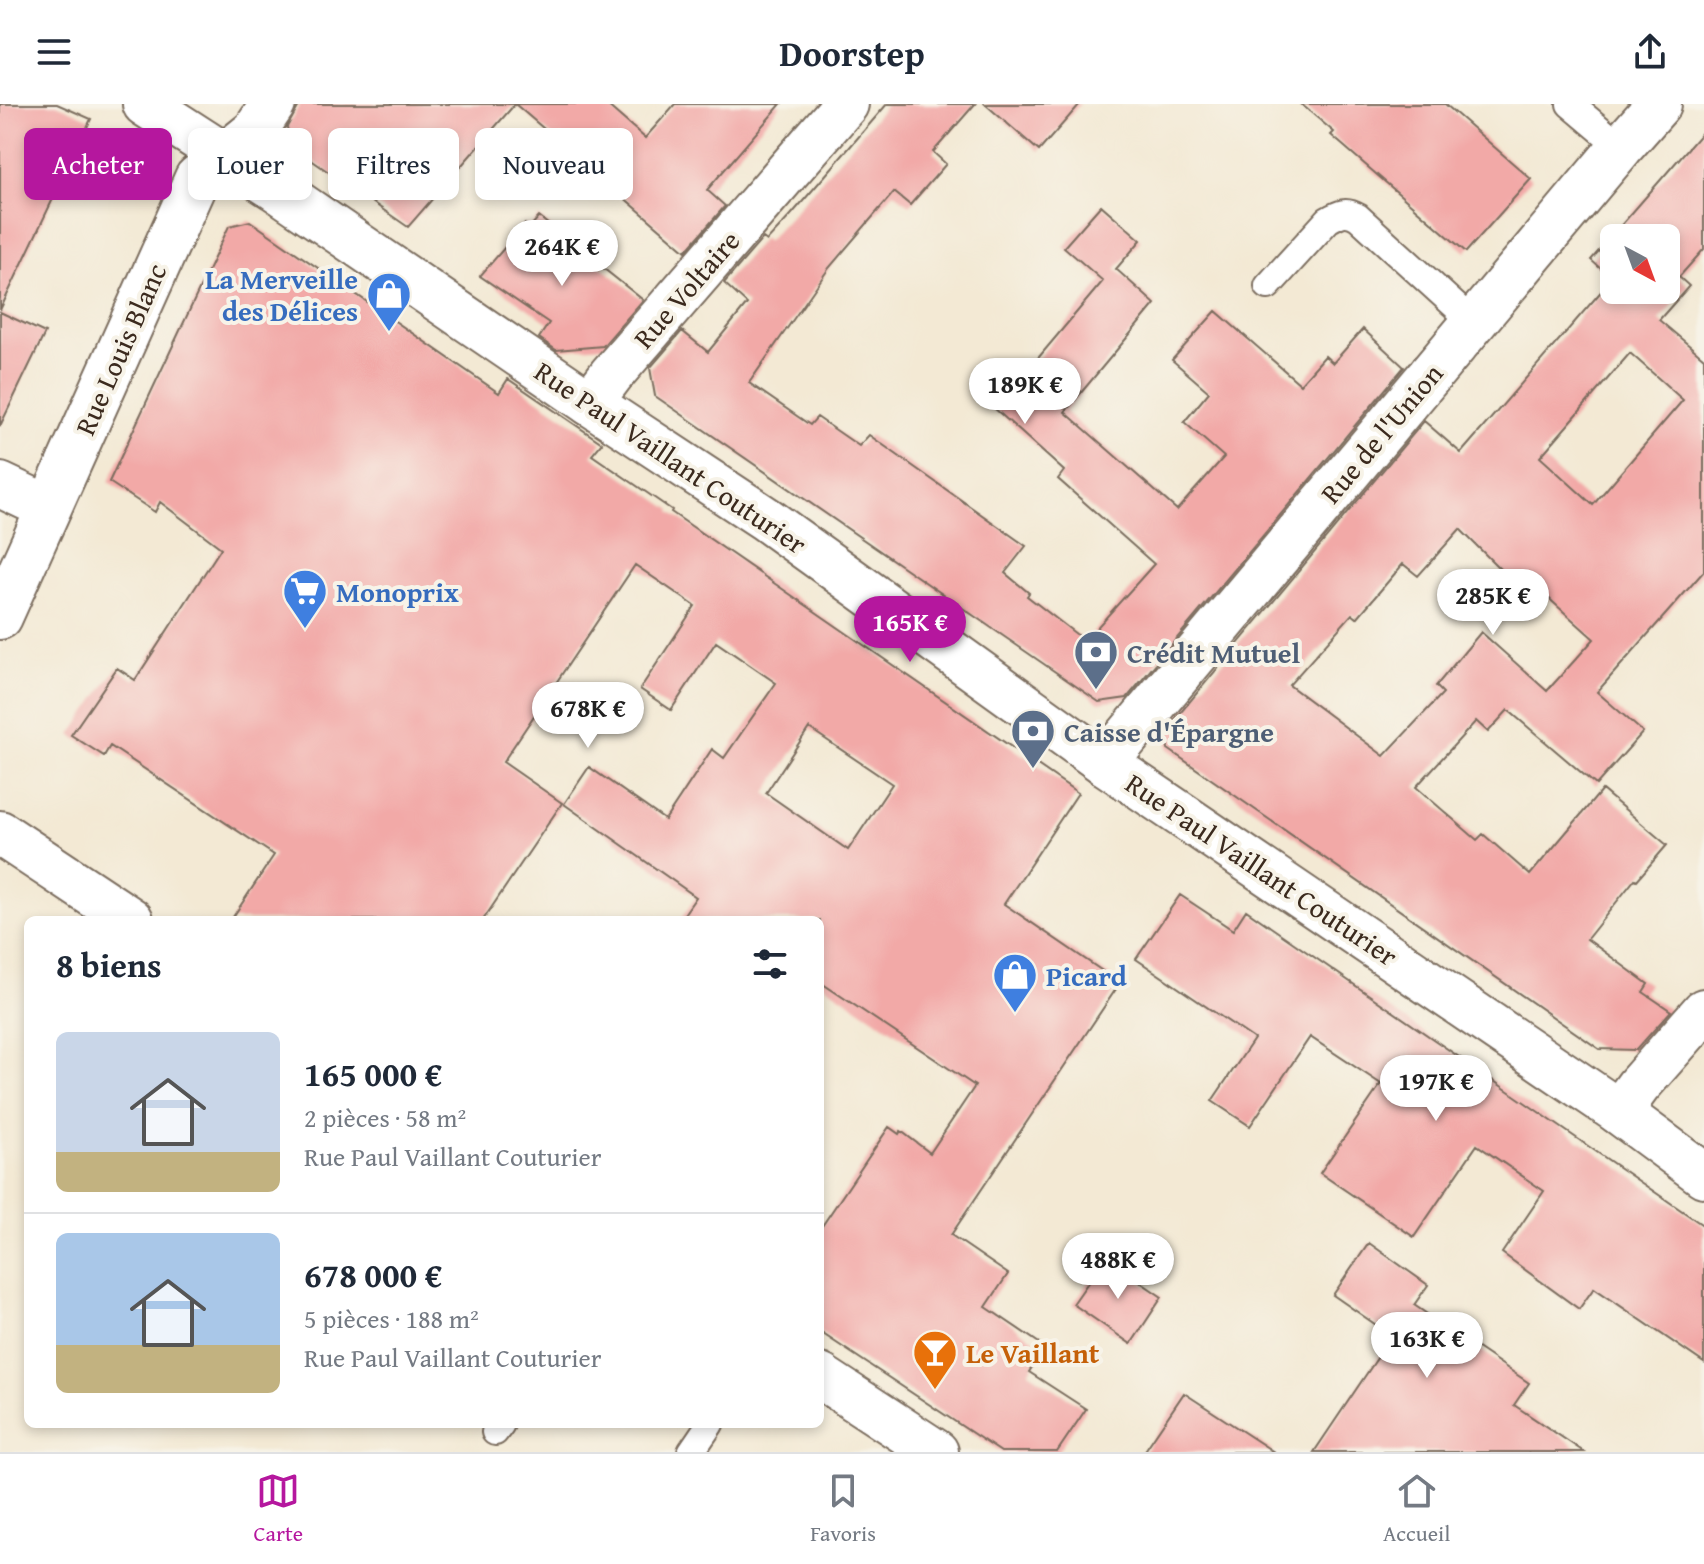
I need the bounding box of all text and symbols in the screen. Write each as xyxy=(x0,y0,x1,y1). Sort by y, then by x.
text: Doorstep xyxy=(779,26,925,79)
icon: menu xyxy=(32,30,76,74)
icon: share xyxy=(1628,30,1672,74)
chip: Acheter xyxy=(24,128,172,200)
chip: Louer xyxy=(188,128,312,200)
chip: Filtres xyxy=(328,128,459,200)
chip: Nouveau xyxy=(475,128,633,200)
pin: 264K € xyxy=(497,220,627,288)
street label: Rue Voltaire xyxy=(623,221,749,357)
north arrow xyxy=(1600,224,1680,304)
map controls xyxy=(1600,224,1680,304)
text: 264K € xyxy=(524,226,600,265)
street label: Rue Louis Blanc xyxy=(64,257,176,441)
place label: La Merveille des Délices xyxy=(205,258,358,331)
shop icon: La Merveille des Délices xyxy=(365,270,413,333)
street label: Rue Paul Vaillant Couturier xyxy=(527,350,816,564)
street label: Rue de l'Union xyxy=(1310,354,1452,512)
pin: 189K € xyxy=(960,358,1090,426)
text: 189K € xyxy=(987,364,1063,403)
supermarket icon: Monoprix xyxy=(281,567,329,630)
pin: 285K € xyxy=(1428,569,1558,637)
place label: Monoprix xyxy=(336,571,459,612)
text: 285K € xyxy=(1455,575,1531,614)
pin: 165K € xyxy=(845,596,975,664)
text: 165K € xyxy=(872,602,948,641)
bank icon: Crédit Mutuel xyxy=(1072,628,1120,691)
place label: Crédit Mutuel xyxy=(1127,632,1301,673)
pin: 678K € xyxy=(523,682,653,750)
text: 678K € xyxy=(550,688,626,727)
bank icon: Caisse d'Épargne xyxy=(1009,707,1057,770)
place label: Caisse d'Épargne xyxy=(1064,711,1274,752)
street label: Rue Paul Vaillant Couturier xyxy=(1118,762,1407,976)
text: 8 biens xyxy=(56,940,162,989)
icon: filters xyxy=(748,942,792,986)
shop icon: Picard xyxy=(991,951,1039,1014)
place label: Picard xyxy=(1046,955,1128,996)
text: 165 000 € xyxy=(304,1049,442,1098)
pin: 197K € xyxy=(1371,1055,1501,1123)
text: 197K € xyxy=(1398,1061,1474,1100)
icon: home xyxy=(120,1064,216,1160)
text: 2 pièces · 58 m² xyxy=(304,1098,466,1137)
text: Rue Paul Vaillant Couturier xyxy=(304,1137,601,1176)
pin: 488K € xyxy=(1053,1233,1183,1301)
text: 488K € xyxy=(1080,1239,1156,1278)
text: 678 000 € xyxy=(304,1250,442,1299)
icon: home xyxy=(120,1265,216,1361)
text: 5 pièces · 188 m² xyxy=(304,1299,479,1338)
pin: 163K € xyxy=(1362,1312,1492,1380)
text: 163K € xyxy=(1389,1318,1465,1357)
bar icon: Le Vaillant xyxy=(911,1328,959,1391)
place label: Le Vaillant xyxy=(966,1332,1100,1373)
text: Rue Paul Vaillant Couturier xyxy=(304,1338,601,1377)
tab: Carte xyxy=(254,1469,303,1549)
tab: Favoris xyxy=(810,1469,876,1549)
tab: Accueil xyxy=(1383,1469,1450,1549)

